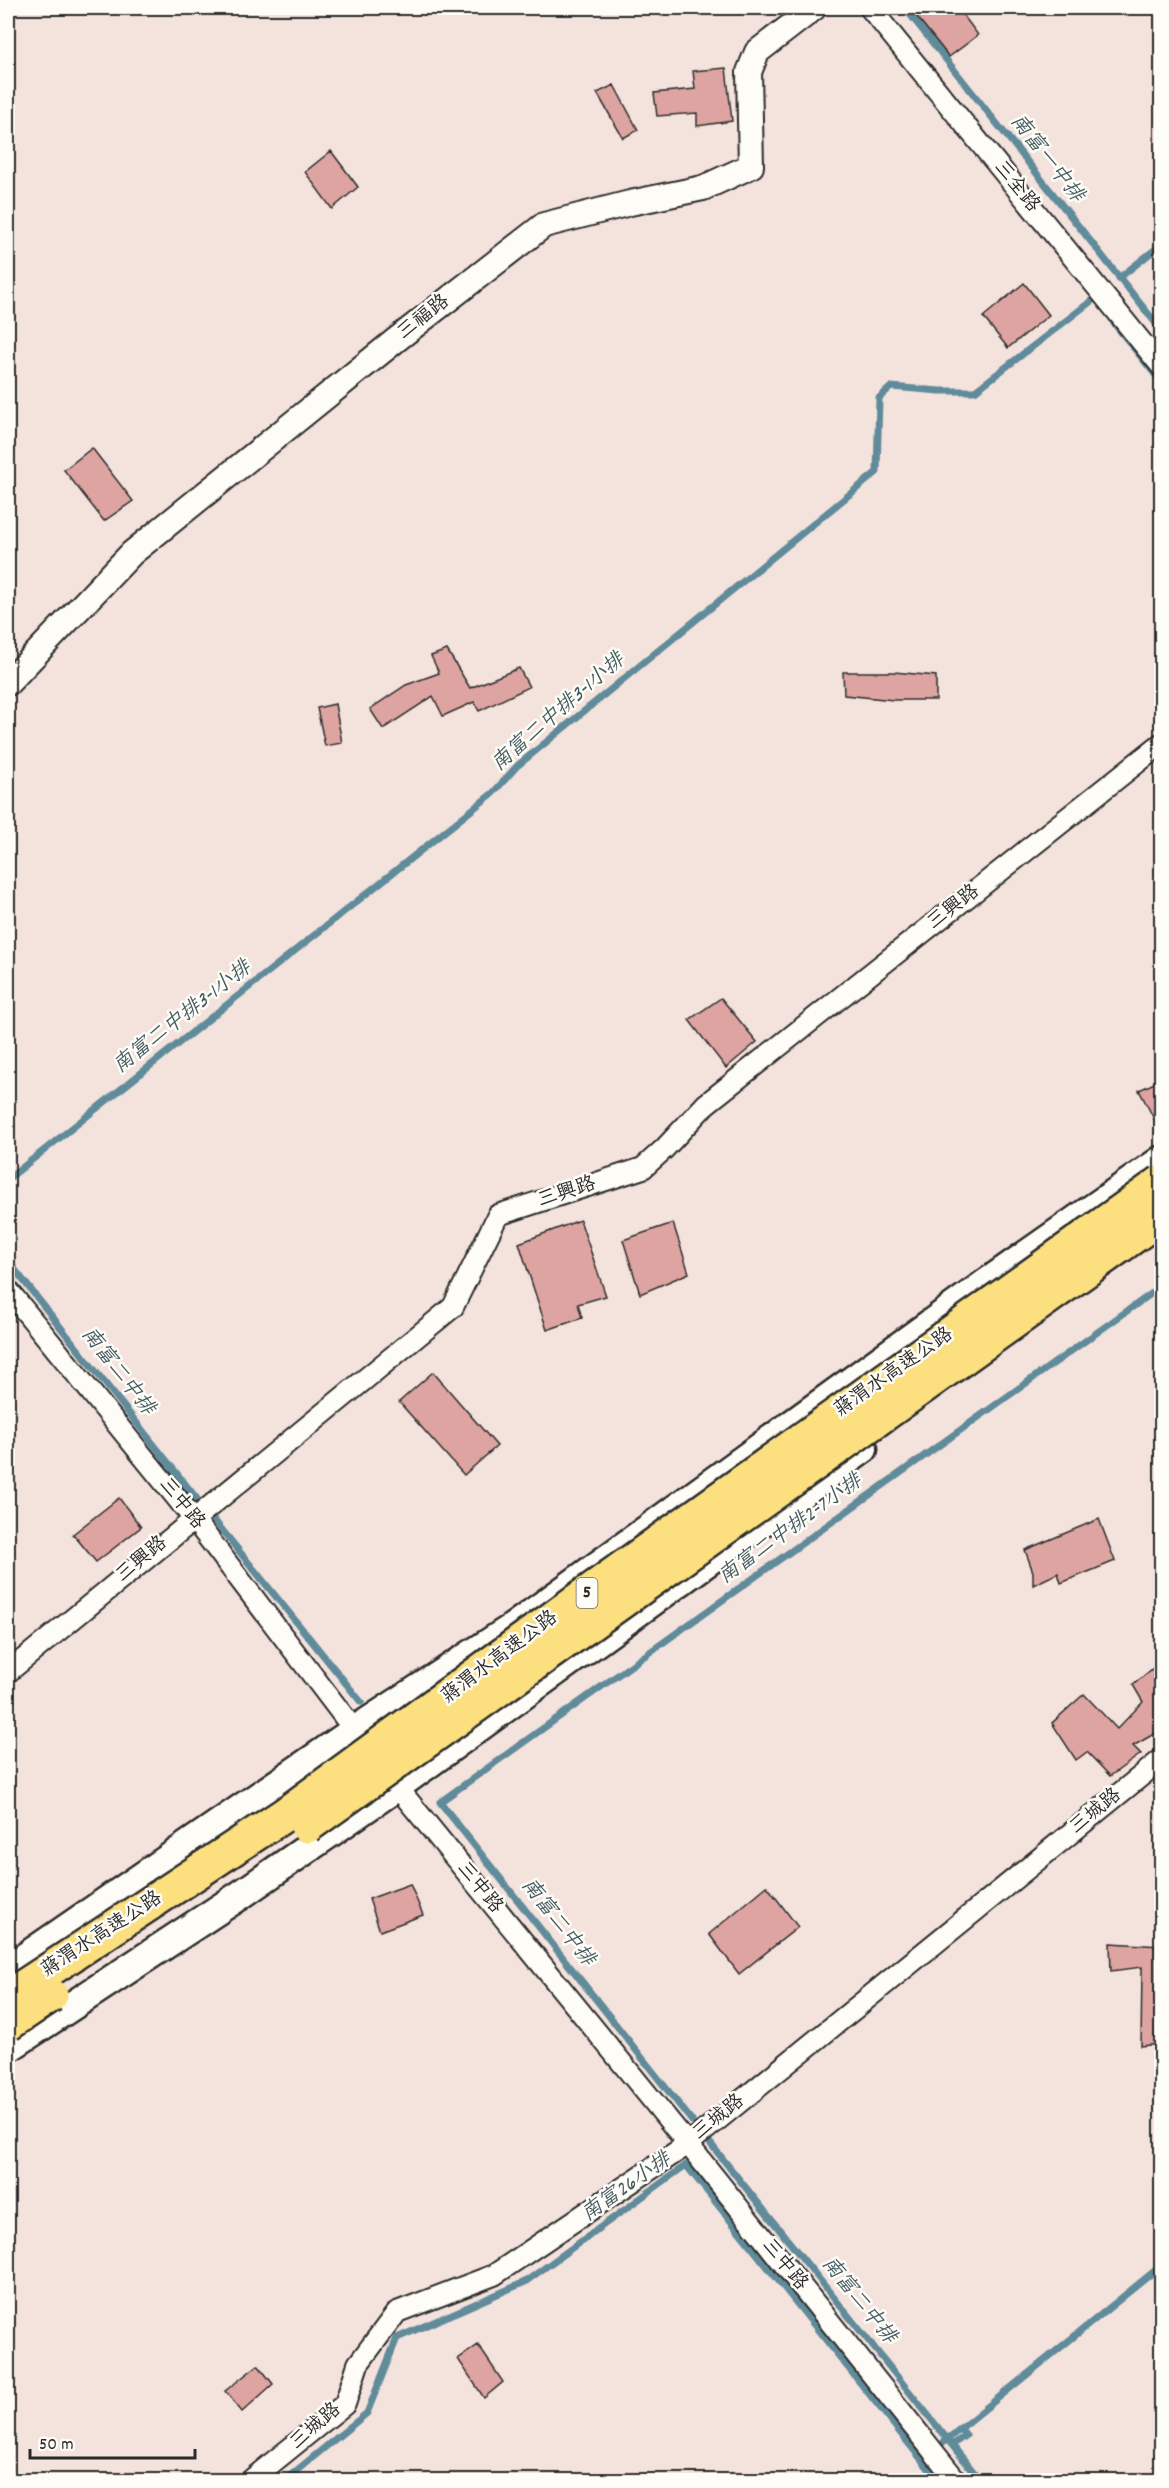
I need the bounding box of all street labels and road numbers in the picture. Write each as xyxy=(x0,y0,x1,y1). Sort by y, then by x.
street label: 三全路 xyxy=(986,155,1046,220)
street label: 三福路 xyxy=(392,288,457,348)
street label: 三興路 xyxy=(922,878,987,938)
street label: 三興路 xyxy=(534,1170,601,1216)
street label: 蔣渭水高速公路 xyxy=(829,1321,960,1425)
street label: 三中路 xyxy=(151,1472,211,1537)
street label: 三興路 xyxy=(110,1529,175,1590)
road number: 5 xyxy=(576,1578,598,1608)
street label: 蔣渭水高速公路 xyxy=(436,1604,565,1711)
street label: 三城路 xyxy=(1064,1782,1129,1842)
street label: 三中路 xyxy=(449,1856,509,1921)
street label: 蔣渭水高速公路 xyxy=(36,1885,169,1985)
street label: 三城路 xyxy=(687,2088,752,2148)
street label: 三中路 xyxy=(754,2233,814,2298)
street label: 三城路 xyxy=(284,2396,349,2457)

